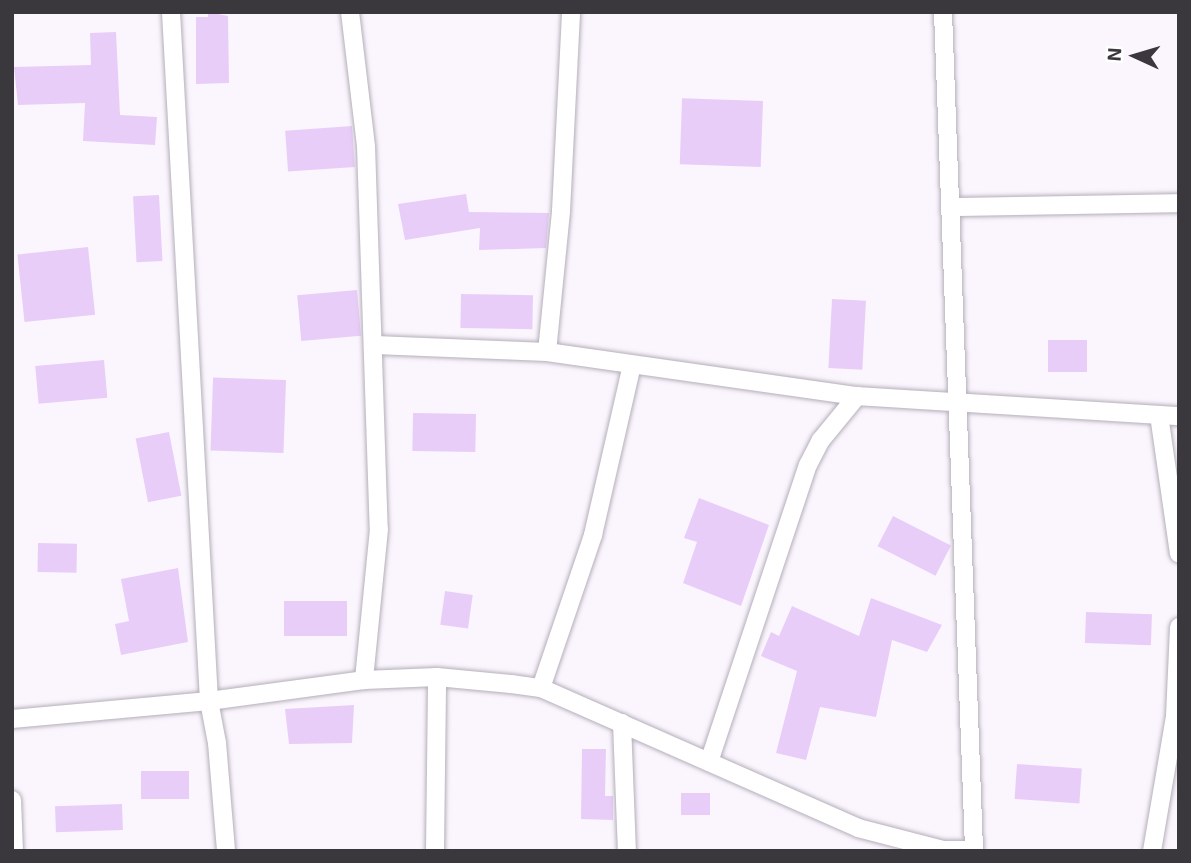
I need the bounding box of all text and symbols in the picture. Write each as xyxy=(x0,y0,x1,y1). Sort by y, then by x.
north arrow xyxy=(1100,21,1170,91)
text: N xyxy=(1102,47,1126,62)

